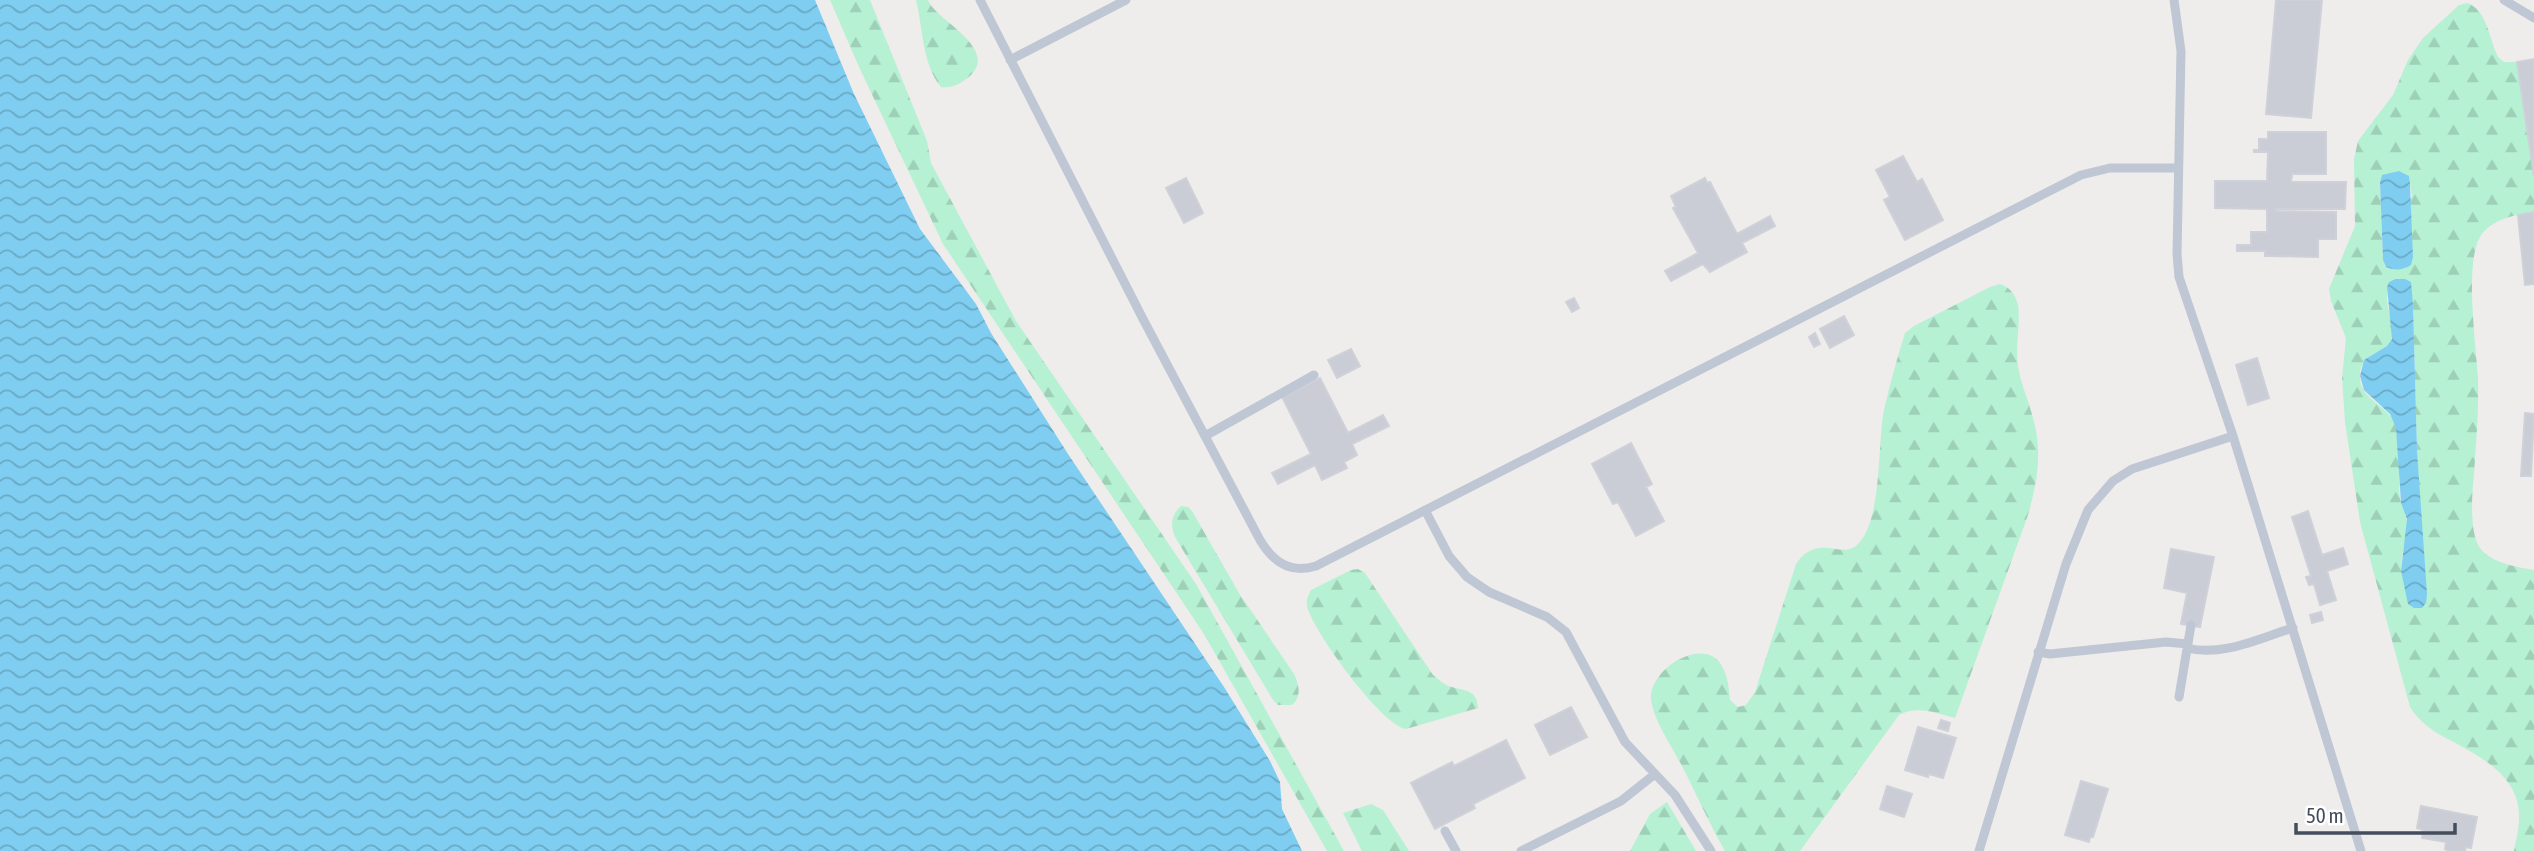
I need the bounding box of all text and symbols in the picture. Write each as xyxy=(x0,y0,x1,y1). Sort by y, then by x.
scale bar xyxy=(2296,792,2455,836)
text: 50 m xyxy=(2306,803,2344,827)

